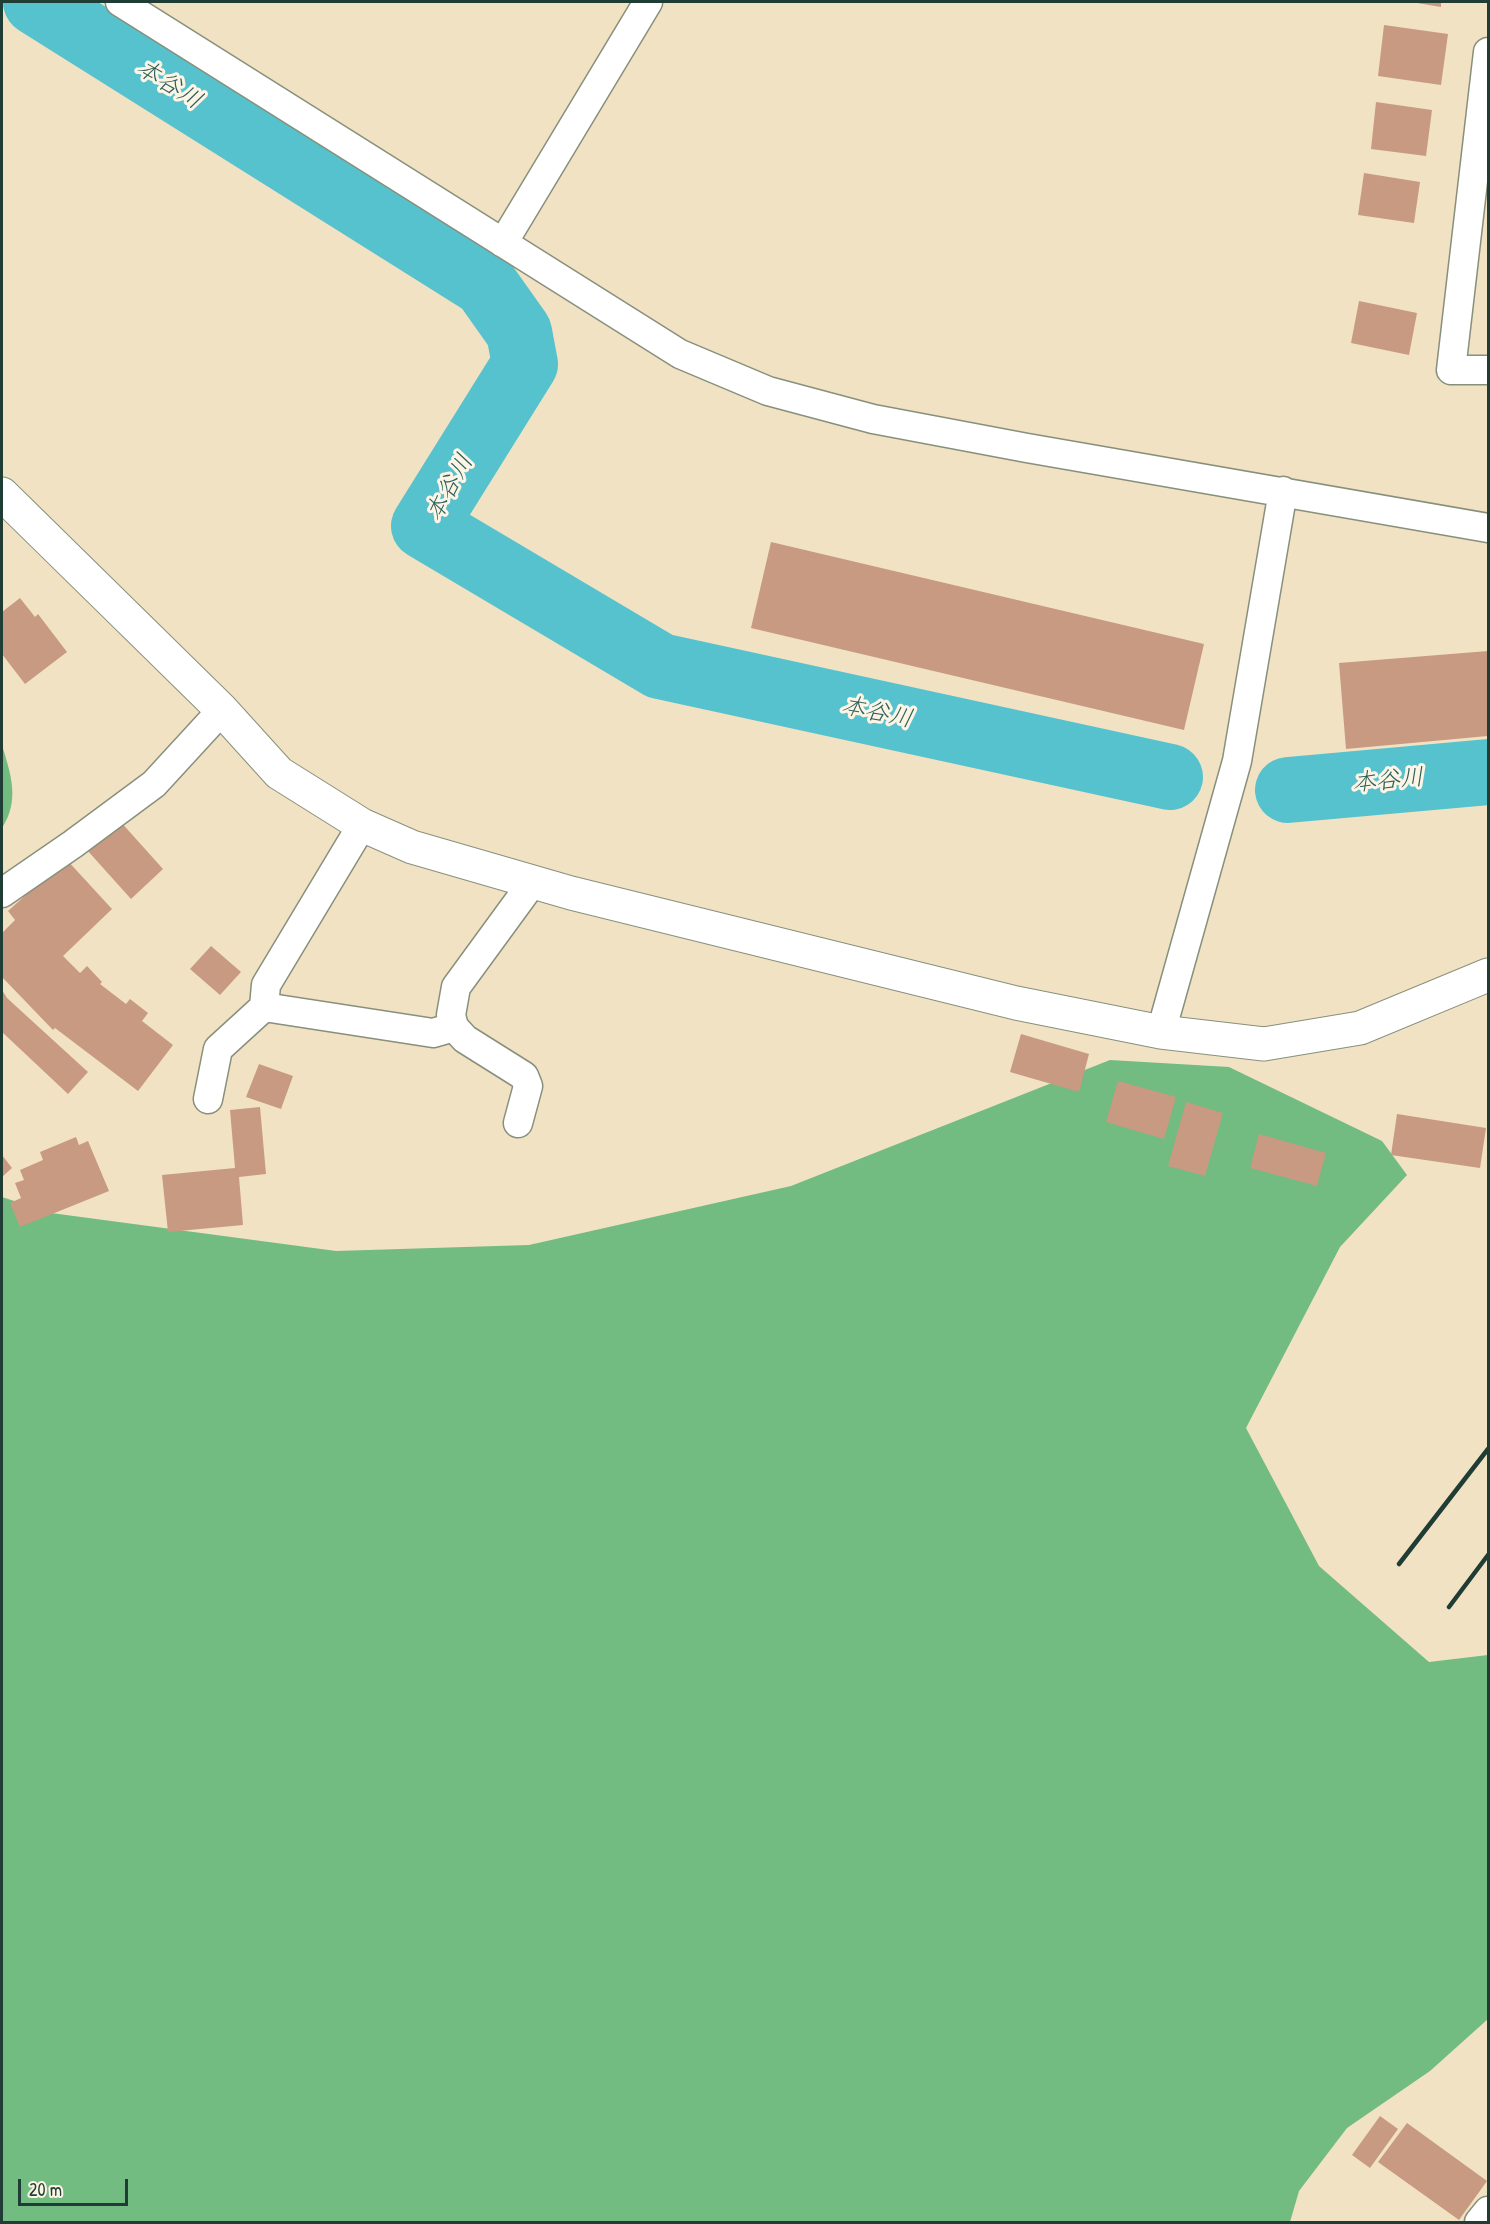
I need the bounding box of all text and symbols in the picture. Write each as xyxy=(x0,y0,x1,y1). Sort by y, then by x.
water label: 本谷川 xyxy=(131,54,207,116)
water label: 本谷川 xyxy=(420,450,480,526)
water label: 本谷川 xyxy=(839,691,915,735)
water label: 本谷川 xyxy=(1351,764,1425,798)
scale bar xyxy=(21,2167,130,2205)
text: 20 m xyxy=(29,2177,62,2202)

